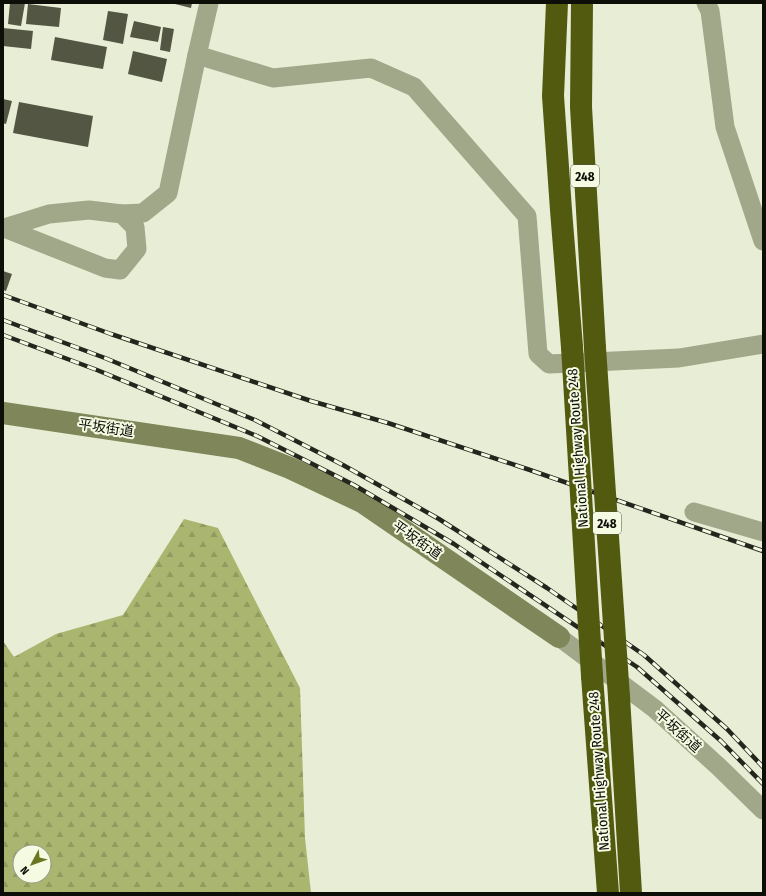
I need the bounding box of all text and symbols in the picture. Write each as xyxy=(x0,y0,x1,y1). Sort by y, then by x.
road number: 248 xyxy=(571,165,599,187)
street label: National Highway Route 248 xyxy=(564,368,592,528)
street label: 平坂街道 xyxy=(77,416,135,440)
road number: 248 xyxy=(593,512,621,534)
street label: 平坂街道 xyxy=(389,517,445,563)
street label: National Highway Route 248 xyxy=(585,691,613,851)
street label: 平坂街道 xyxy=(652,706,704,756)
north arrow xyxy=(12,844,52,884)
text: N xyxy=(18,863,32,877)

